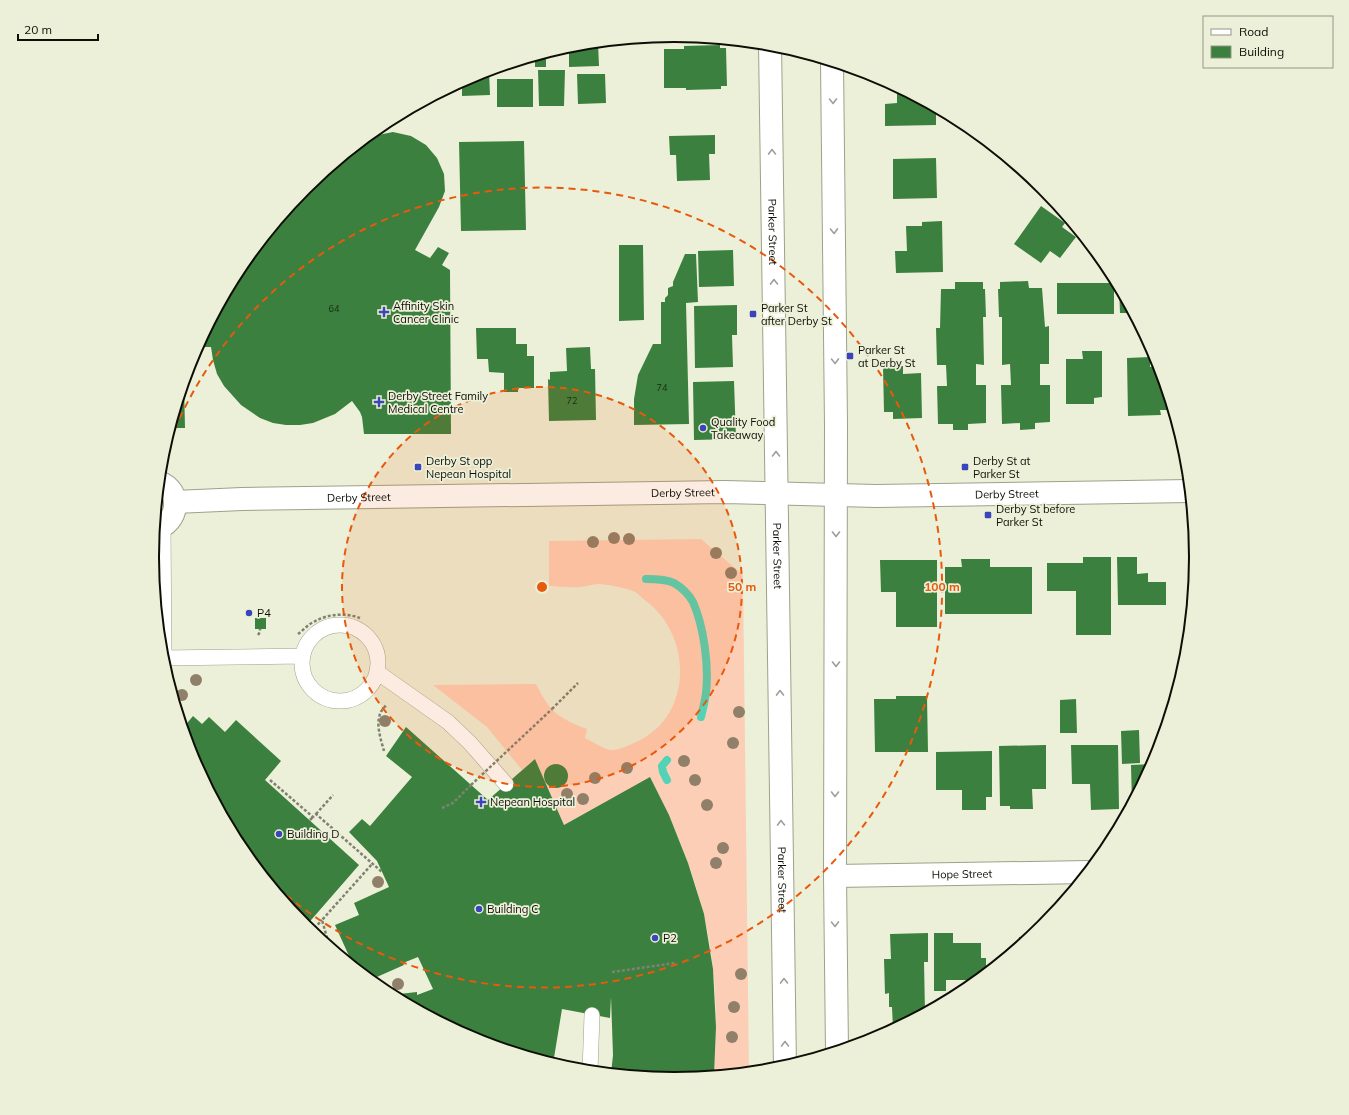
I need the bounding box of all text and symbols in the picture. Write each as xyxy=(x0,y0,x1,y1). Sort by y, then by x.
scale bar xyxy=(18,16,98,42)
legend xyxy=(1203,16,1333,68)
text: 20 m xyxy=(24,22,52,37)
text: Road xyxy=(1239,24,1268,39)
text: Building xyxy=(1239,44,1284,59)
one-way arrow xyxy=(828,98,837,104)
one-way arrow xyxy=(768,149,776,155)
street label: Parker Street xyxy=(765,199,780,265)
one-way arrow xyxy=(830,228,838,234)
one-way arrow xyxy=(770,279,778,285)
place label: Affinity Skin Cancer Clinic xyxy=(393,299,459,326)
place label: Parker St after Derby St xyxy=(761,301,832,328)
house number: 64 xyxy=(329,303,340,314)
marker: Affinity Skin Cancer Clinic xyxy=(378,306,390,318)
marker: Parker St after Derby St xyxy=(748,309,758,319)
place label: Parker St at Derby St xyxy=(858,343,916,370)
marker: Parker St at Derby St xyxy=(845,351,855,361)
one-way arrow xyxy=(831,358,839,364)
house number: 74 xyxy=(657,382,668,393)
place label: Derby Street Family Medical Centre xyxy=(388,389,488,416)
house number: 72 xyxy=(567,395,577,406)
marker: Derby Street Family Medical Centre xyxy=(373,396,385,408)
place label: Quality Food Takeaway xyxy=(711,415,775,442)
marker: Quality Food Takeaway xyxy=(698,423,708,433)
one-way arrow xyxy=(772,451,780,457)
place label: Derby St opp Nepean Hospital xyxy=(426,454,511,481)
place label: Derby St at Parker St xyxy=(973,454,1031,481)
marker: Derby St opp Nepean Hospital xyxy=(413,462,423,472)
marker: Derby St at Parker St xyxy=(960,462,970,472)
street label: Derby Street xyxy=(651,485,715,500)
street label: Derby Street xyxy=(975,486,1039,501)
street label: Derby Street xyxy=(327,490,391,505)
place label: Derby St before Parker St xyxy=(996,502,1075,529)
marker: Derby St before Parker St xyxy=(983,510,993,520)
street label: Parker Street xyxy=(770,523,785,589)
one-way arrow xyxy=(832,531,840,537)
text: 50 m xyxy=(728,579,756,594)
text: 100 m xyxy=(924,579,960,594)
centre of rings xyxy=(535,580,549,594)
place label: P4 xyxy=(257,606,271,620)
marker: P4 xyxy=(244,608,254,618)
one-way arrow xyxy=(832,661,840,667)
one-way arrow xyxy=(776,690,784,696)
one-way arrow xyxy=(831,791,839,797)
place label: Nepean Hospital xyxy=(490,795,575,809)
marker: Nepean Hospital xyxy=(475,796,487,808)
one-way arrow xyxy=(777,820,785,826)
place label: Building D xyxy=(287,827,339,841)
marker: Building D xyxy=(274,829,284,839)
street label: Parker Street xyxy=(775,847,790,913)
street label: Hope Street xyxy=(932,867,993,881)
place label: Building C xyxy=(487,902,539,916)
marker: Building C xyxy=(474,904,484,914)
one-way arrow xyxy=(831,921,839,927)
place label: P2 xyxy=(663,931,677,945)
marker: P2 xyxy=(650,933,660,943)
one-way arrow xyxy=(780,978,788,984)
one-way arrow xyxy=(781,1041,789,1047)

